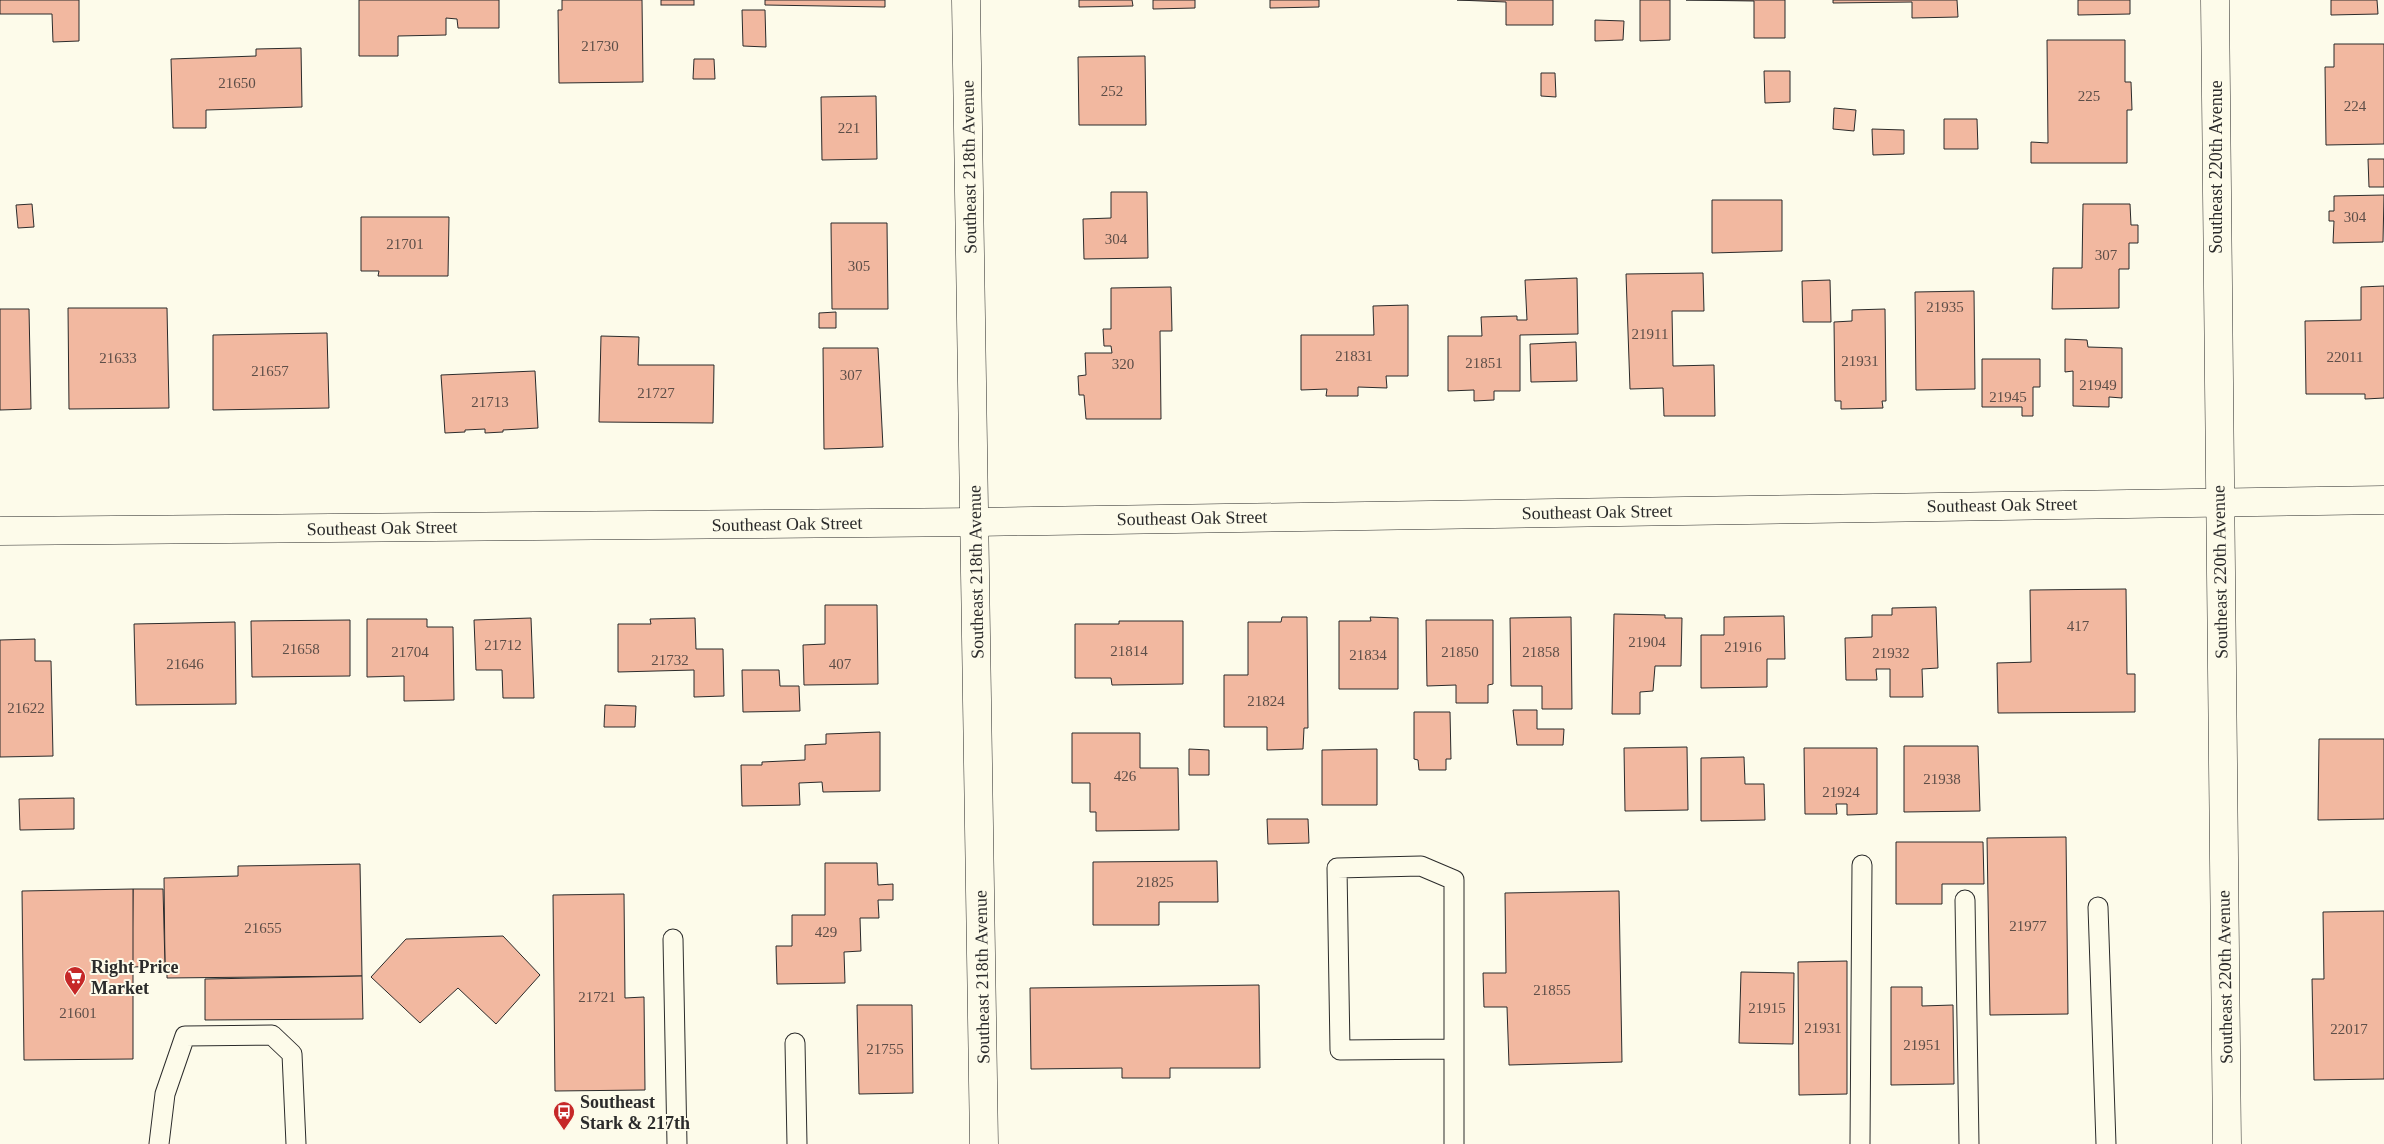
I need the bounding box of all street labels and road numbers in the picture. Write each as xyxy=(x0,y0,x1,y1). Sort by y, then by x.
street label: Southeast 218th Avenue xyxy=(957,80,981,254)
street label: Southeast 220th Avenue xyxy=(2206,80,2226,254)
street label: Southeast 218th Avenue xyxy=(964,485,988,659)
street label: Southeast 220th Avenue xyxy=(2208,485,2232,659)
street label: Southeast Oak Street xyxy=(1926,494,2078,516)
street label: Southeast Oak Street xyxy=(1521,501,1673,523)
street label: Southeast Oak Street xyxy=(1116,507,1268,529)
street label: Southeast Oak Street xyxy=(711,513,863,535)
street label: Southeast Oak Street xyxy=(306,517,458,539)
street label: Southeast 218th Avenue xyxy=(970,890,994,1064)
street label: Southeast 220th Avenue xyxy=(2213,890,2237,1064)

